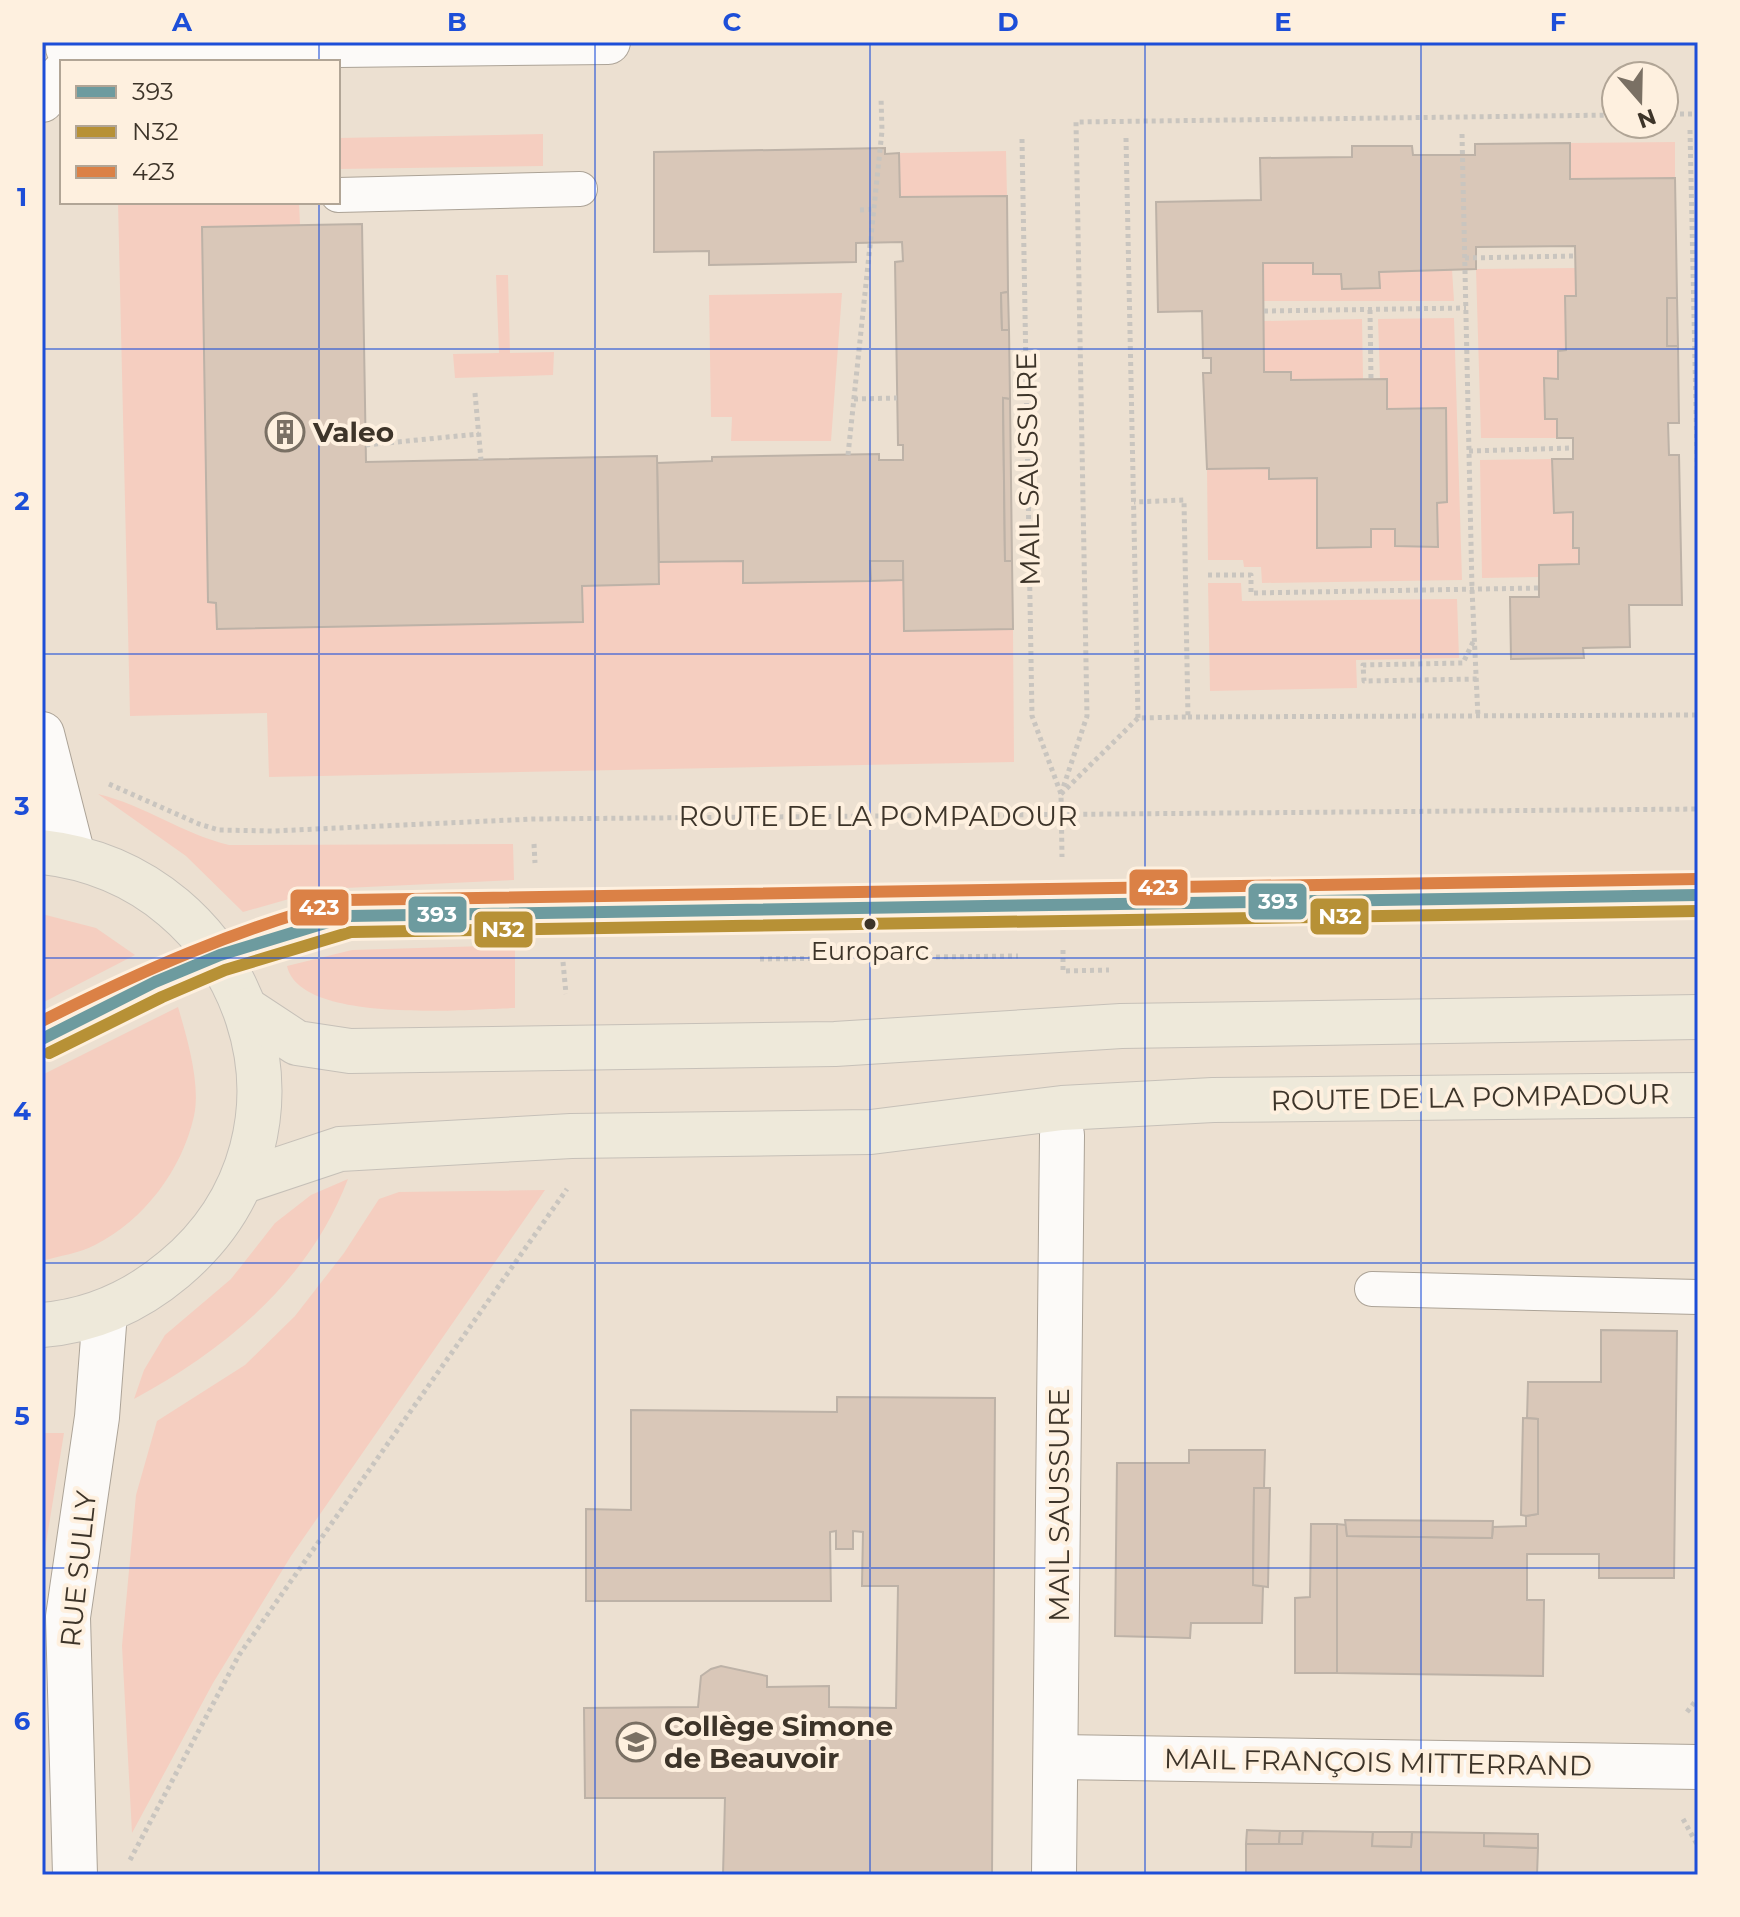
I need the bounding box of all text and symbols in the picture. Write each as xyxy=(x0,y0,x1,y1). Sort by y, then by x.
text: A xyxy=(171,6,193,38)
text: B xyxy=(447,6,467,38)
text: C xyxy=(723,6,742,38)
text: D xyxy=(997,6,1019,38)
text: E xyxy=(1274,6,1292,38)
text: F xyxy=(1550,6,1566,38)
legend xyxy=(60,60,340,204)
north arrow xyxy=(1600,60,1680,140)
text: 393 xyxy=(132,77,173,106)
text: N xyxy=(1634,103,1660,134)
text: N32 xyxy=(132,117,179,146)
text: 423 xyxy=(132,157,175,186)
text: 1 xyxy=(17,181,27,213)
street label: MAIL SAUSSURE xyxy=(1009,352,1047,586)
building icon: Valeo xyxy=(264,411,306,453)
place label: Valeo xyxy=(312,415,394,449)
text: 2 xyxy=(14,485,30,517)
text: 3 xyxy=(13,790,30,822)
street label: ROUTE DE LA POMPADOUR xyxy=(678,799,1078,833)
line badge: 423 xyxy=(1128,868,1189,907)
text: 423 xyxy=(1137,874,1179,901)
line badge: 393 xyxy=(1247,882,1308,921)
line badge: 423 xyxy=(289,888,350,927)
text: 393 xyxy=(1257,888,1298,915)
text: 423 xyxy=(298,894,340,921)
line badge: 393 xyxy=(407,895,468,934)
line badge: N32 xyxy=(1309,897,1370,936)
text: 393 xyxy=(416,901,457,928)
text: N32 xyxy=(1318,903,1362,930)
line badge: N32 xyxy=(473,910,534,949)
text: N32 xyxy=(481,916,525,943)
marker: Europarc xyxy=(862,916,878,932)
place label: Europarc xyxy=(811,935,929,967)
street label: ROUTE DE LA POMPADOUR xyxy=(1270,1077,1670,1117)
text: 4 xyxy=(13,1095,31,1127)
street label: MAIL SAUSSURE xyxy=(1042,1388,1076,1622)
text: 5 xyxy=(14,1400,30,1432)
street label: RUE SULLY xyxy=(53,1489,103,1649)
text: 6 xyxy=(14,1705,31,1737)
place label: Collège Simone de Beauvoir xyxy=(664,1709,893,1775)
school or university icon: Collège Simone de Beauvoir xyxy=(615,1721,657,1763)
street label: MAIL FRANÇOIS MITTERRAND xyxy=(1164,1741,1592,1783)

